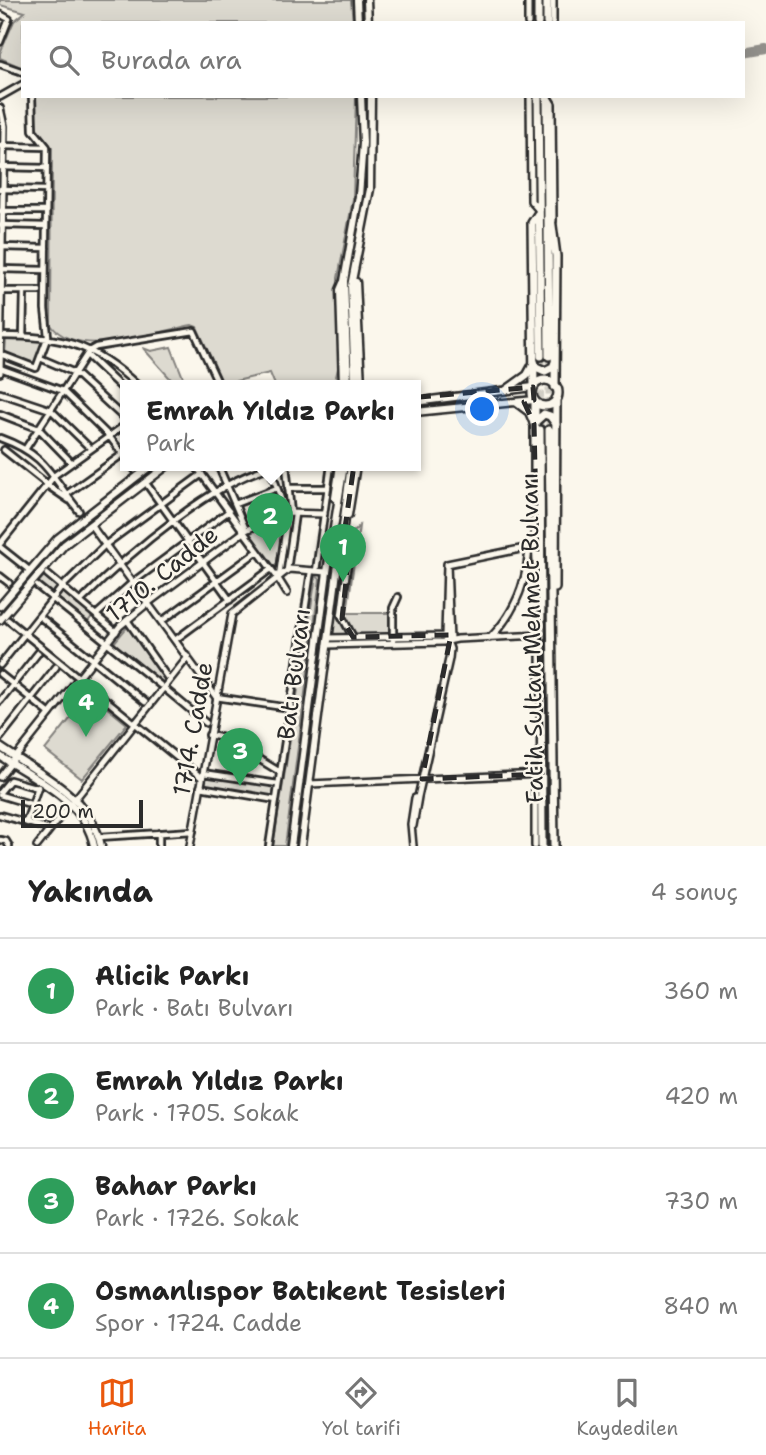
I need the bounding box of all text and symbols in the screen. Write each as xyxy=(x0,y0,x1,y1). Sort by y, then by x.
search box xyxy=(21,21,745,98)
icon: search xyxy=(45,41,83,79)
text: Burada ara xyxy=(101,42,242,77)
popup xyxy=(120,380,421,471)
your location xyxy=(465,392,499,426)
text: Emrah Yıldız Parkı xyxy=(146,393,395,428)
text: Park xyxy=(146,428,195,458)
street label: Fatih Sultan Mehmet Bulvarı xyxy=(513,472,551,804)
pin: 2 xyxy=(247,493,293,551)
street label: 1710. Cadde xyxy=(99,519,225,629)
pin: 1 xyxy=(320,524,366,582)
street label: Batı Bulvarı xyxy=(270,606,318,742)
street label: 1714. Cadde xyxy=(165,660,221,798)
pin: 4 xyxy=(63,679,109,737)
pin: 3 xyxy=(217,728,263,786)
scale bar xyxy=(21,797,144,829)
text: 200 m xyxy=(32,799,94,824)
text: Yakında xyxy=(28,871,153,912)
text: 4 sonuç xyxy=(651,877,738,907)
text: Alicik Parkı xyxy=(95,958,249,993)
text: 1 xyxy=(46,976,56,1006)
text: 360 m xyxy=(663,976,738,1006)
text: Park · Batı Bulvarı xyxy=(95,993,294,1023)
text: Emrah Yıldız Parkı xyxy=(95,1063,344,1098)
text: 2 xyxy=(43,1081,59,1111)
text: 420 m xyxy=(664,1081,738,1111)
text: Park · 1705. Sokak xyxy=(95,1098,299,1128)
text: Bahar Parkı xyxy=(95,1168,257,1203)
text: 3 xyxy=(43,1186,59,1216)
text: 730 m xyxy=(664,1186,738,1216)
text: Park · 1726. Sokak xyxy=(95,1203,299,1233)
text: Osmanlıspor Batıkent Tesisleri xyxy=(95,1273,506,1308)
text: 4 xyxy=(43,1291,59,1321)
text: 840 m xyxy=(663,1291,738,1321)
text: Spor · 1724. Cadde xyxy=(95,1308,302,1338)
tab: Harita xyxy=(88,1374,146,1441)
tab: Yol tarifi xyxy=(322,1374,401,1441)
tab: Kaydedilen xyxy=(577,1374,678,1441)

